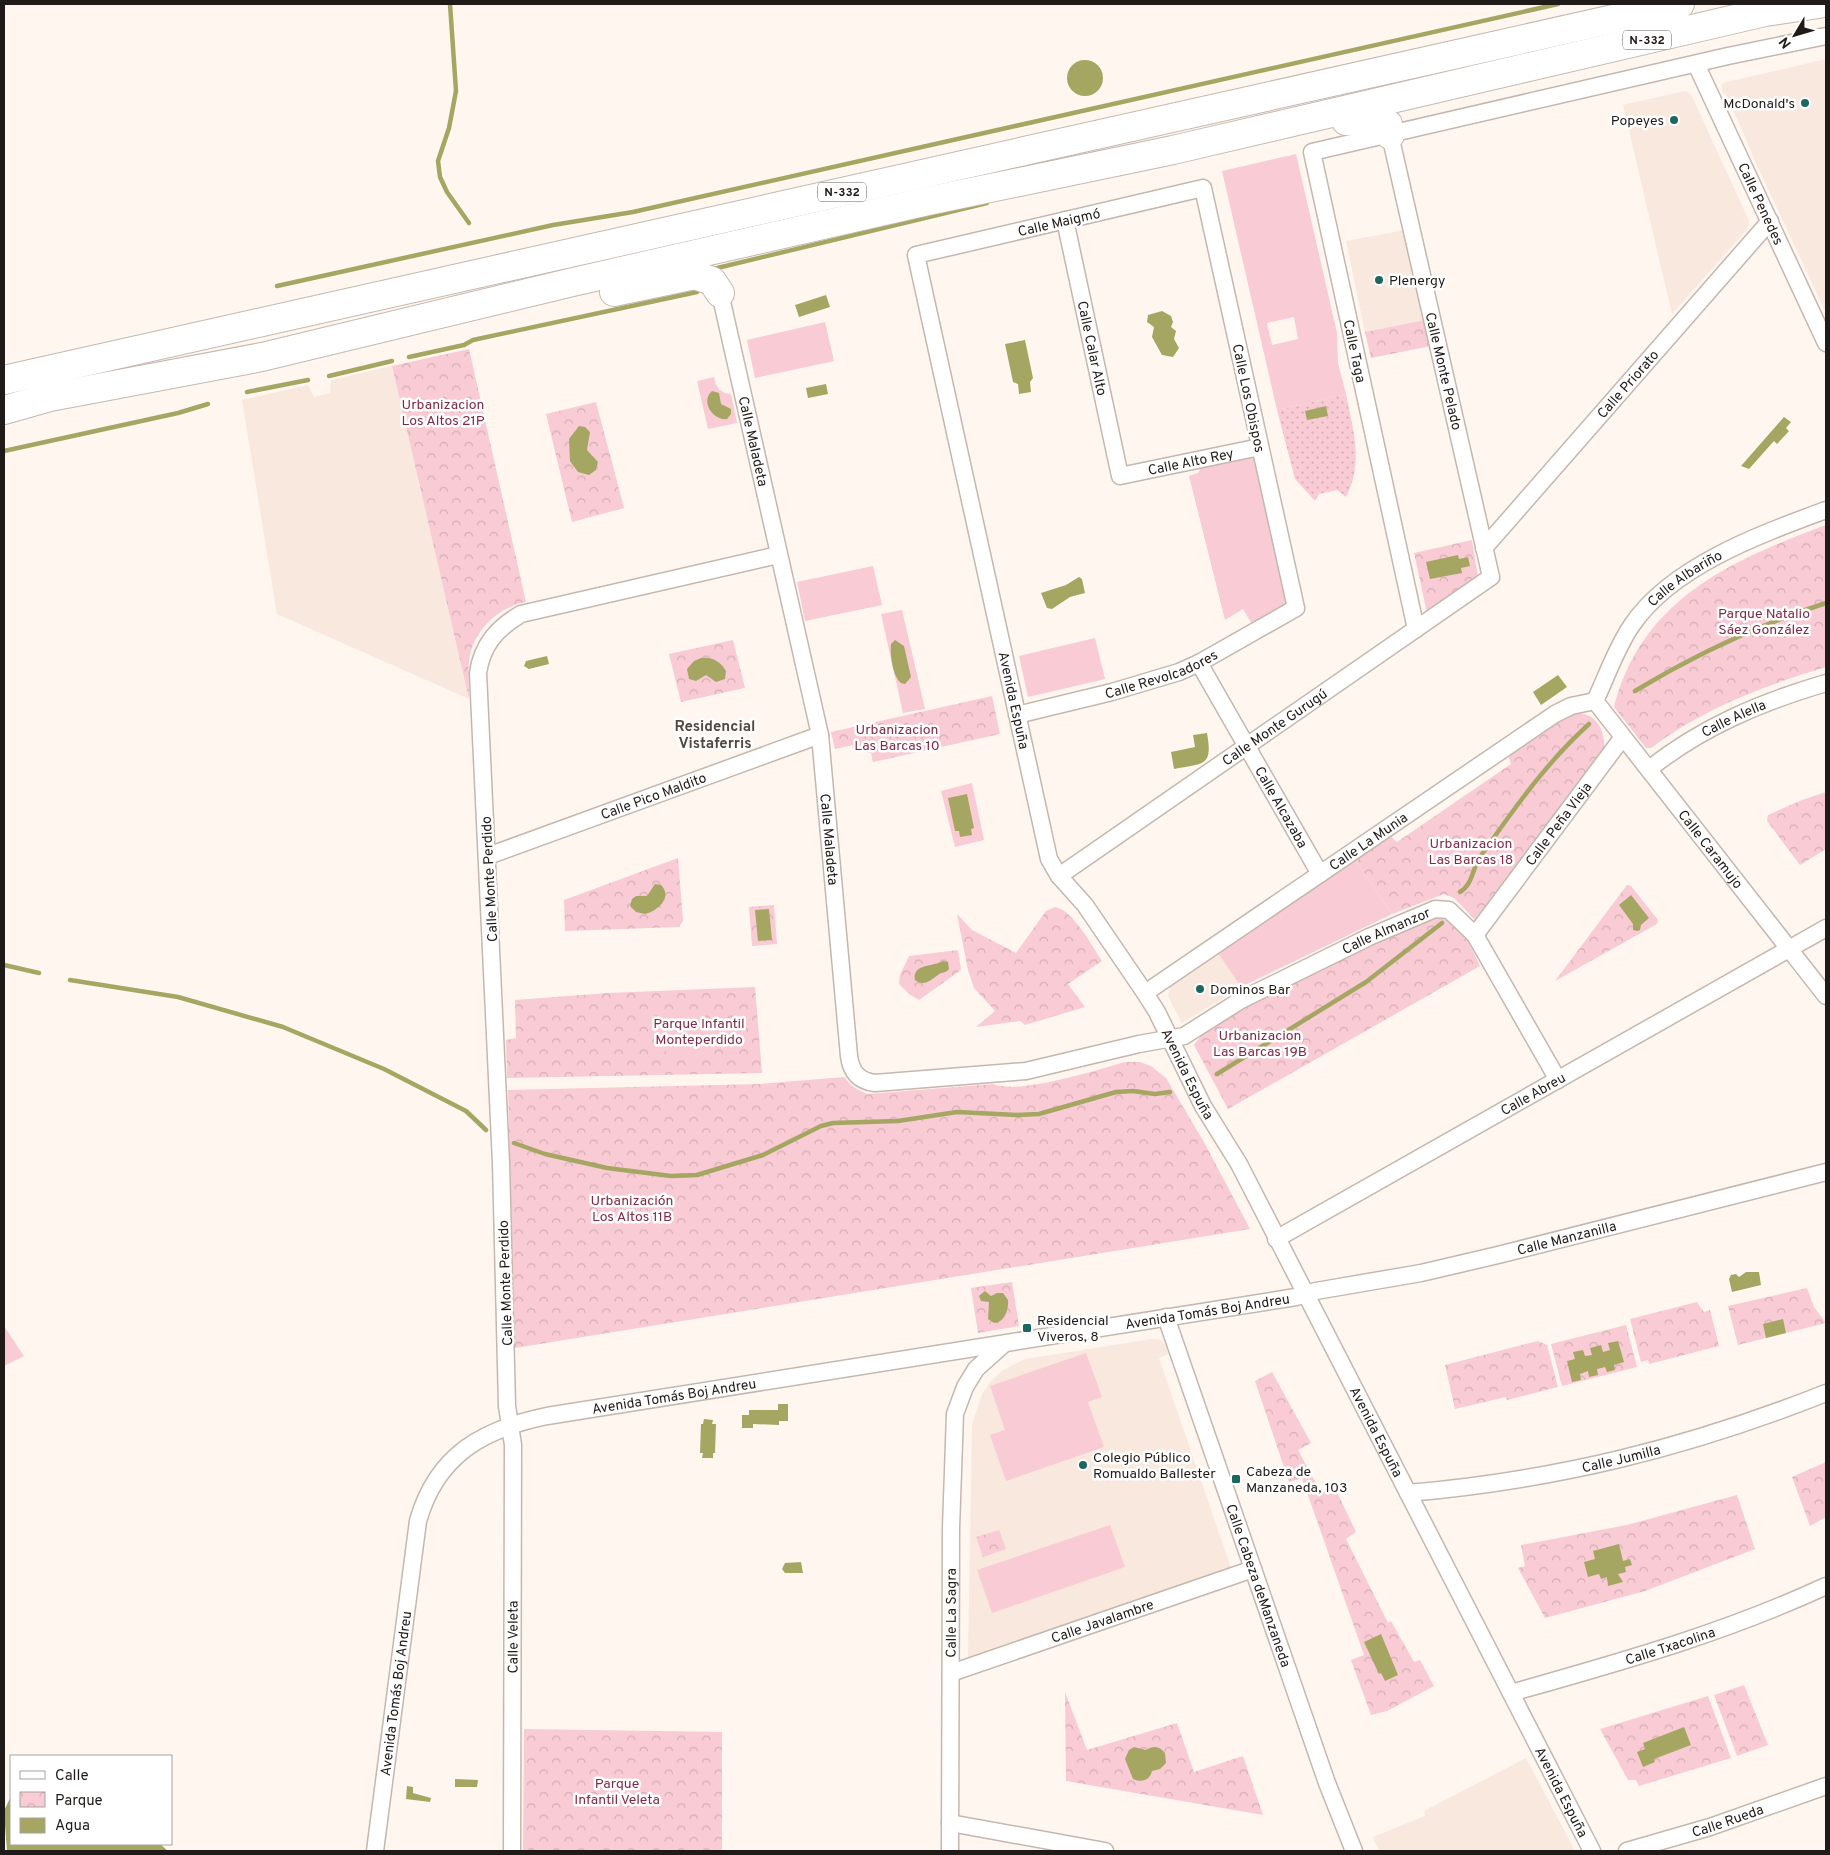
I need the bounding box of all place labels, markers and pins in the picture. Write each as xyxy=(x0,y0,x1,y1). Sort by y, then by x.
place label: McDonald's xyxy=(1723,96,1795,113)
marker: McDonald's xyxy=(1799,97,1811,109)
place label: Popeyes xyxy=(1611,113,1664,130)
marker: Popeyes xyxy=(1668,114,1680,126)
place label: Plenergy xyxy=(1389,273,1445,290)
marker: Plenergy xyxy=(1373,274,1385,286)
place label: Dominos Bar xyxy=(1210,982,1291,999)
marker: Dominos Bar xyxy=(1194,983,1206,995)
place label: Residencial Viveros, 8 xyxy=(1037,1313,1109,1346)
marker: Residencial Viveros, 8 xyxy=(1021,1322,1033,1334)
place label: Colegio Público Romualdo Ballester xyxy=(1093,1450,1216,1483)
marker: Colegio Público Romualdo Ballester xyxy=(1077,1459,1089,1471)
place label: Cabeza de Manzaneda, 103 xyxy=(1246,1464,1347,1497)
marker: Cabeza de Manzaneda, 103 xyxy=(1230,1473,1242,1485)

